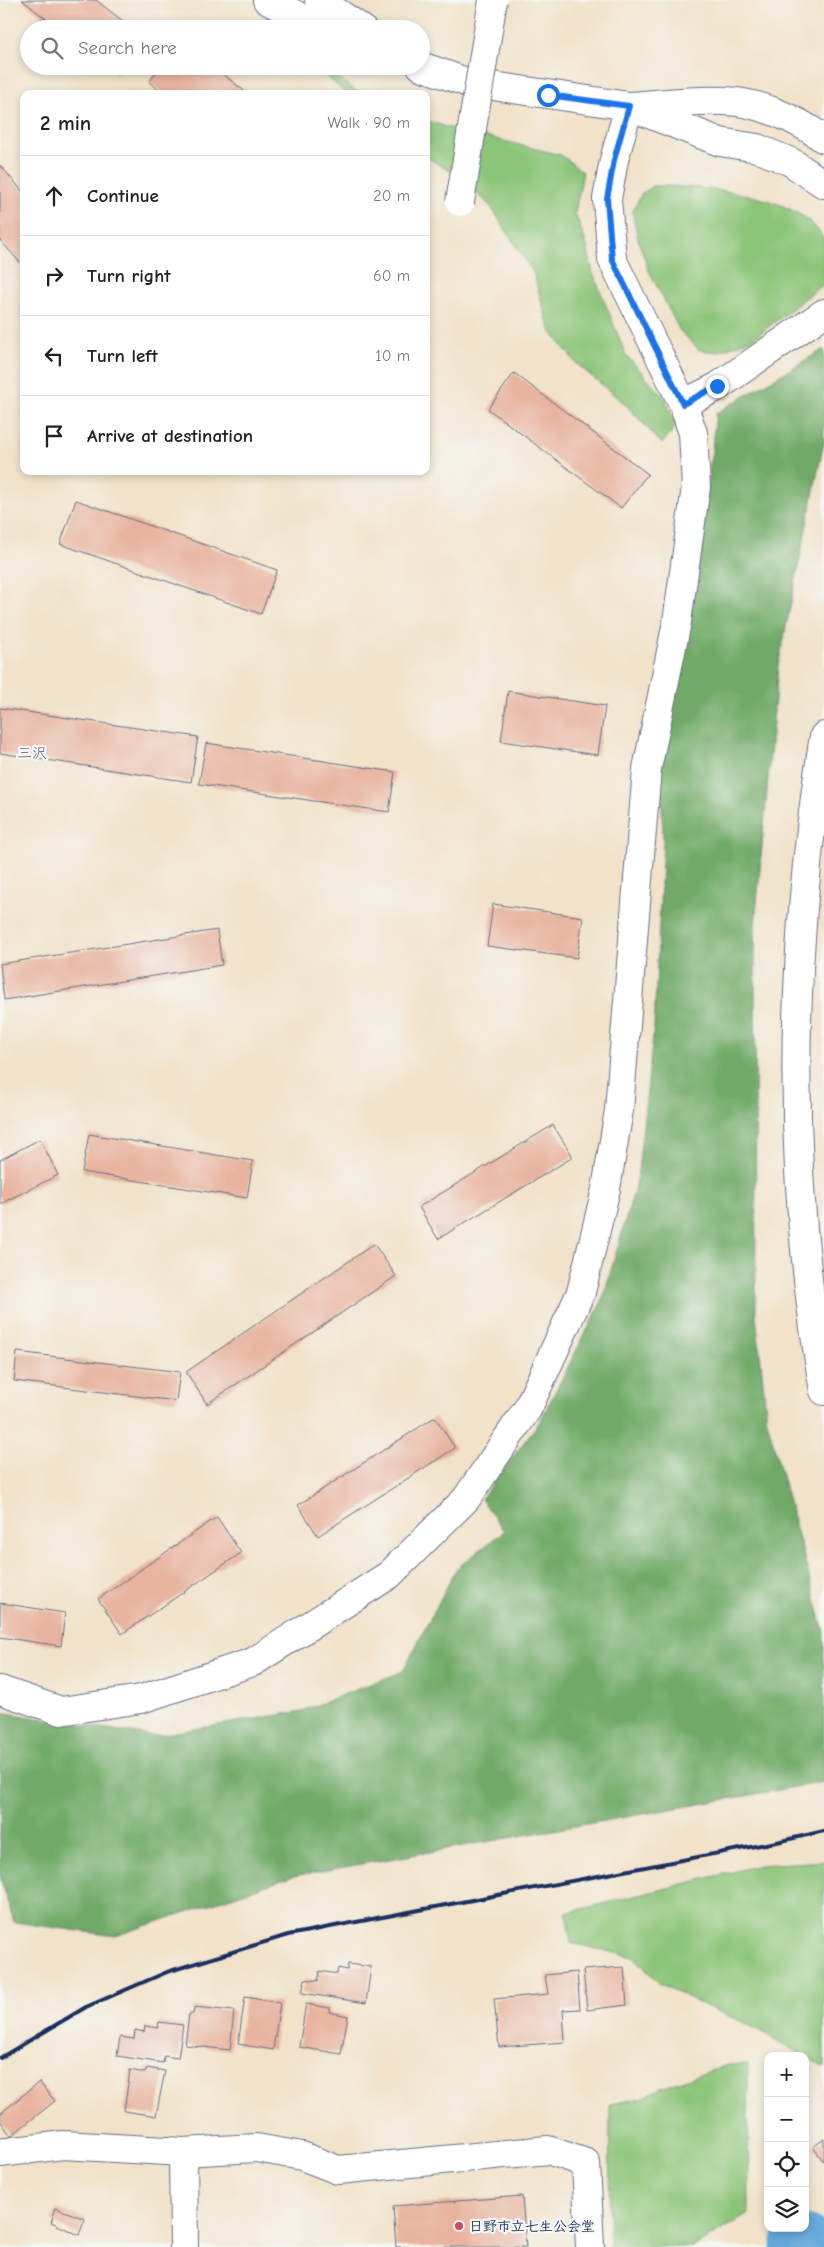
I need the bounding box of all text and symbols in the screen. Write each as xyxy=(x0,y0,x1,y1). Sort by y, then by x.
search box xyxy=(20,20,430,75)
icon: search xyxy=(38,34,66,62)
text: Search here xyxy=(78,37,177,59)
route start xyxy=(537,84,560,107)
text: 2 min xyxy=(40,111,91,135)
text: Walk · 90 m xyxy=(327,114,410,132)
icon: ahead xyxy=(40,182,68,210)
text: Continue xyxy=(87,185,159,207)
text: 20 m xyxy=(373,187,410,205)
icon: right xyxy=(40,262,68,290)
text: Turn right xyxy=(87,265,171,287)
text: 60 m xyxy=(373,267,410,285)
icon: left xyxy=(40,342,68,370)
text: Turn left xyxy=(87,345,158,367)
text: 10 m xyxy=(375,347,410,365)
route end xyxy=(706,375,729,398)
icon: arrive xyxy=(40,422,68,450)
text: Arrive at destination xyxy=(87,425,253,447)
district label: 三沢 xyxy=(17,744,47,762)
map controls xyxy=(764,2052,809,2232)
button: + xyxy=(764,2052,809,2097)
button: − xyxy=(764,2097,809,2142)
button: locate xyxy=(764,2142,809,2187)
button: layers xyxy=(764,2187,809,2232)
place label: 日野市立七生公会堂 xyxy=(469,2218,595,2235)
marker: 日野市立七生公会堂 xyxy=(453,2220,465,2232)

